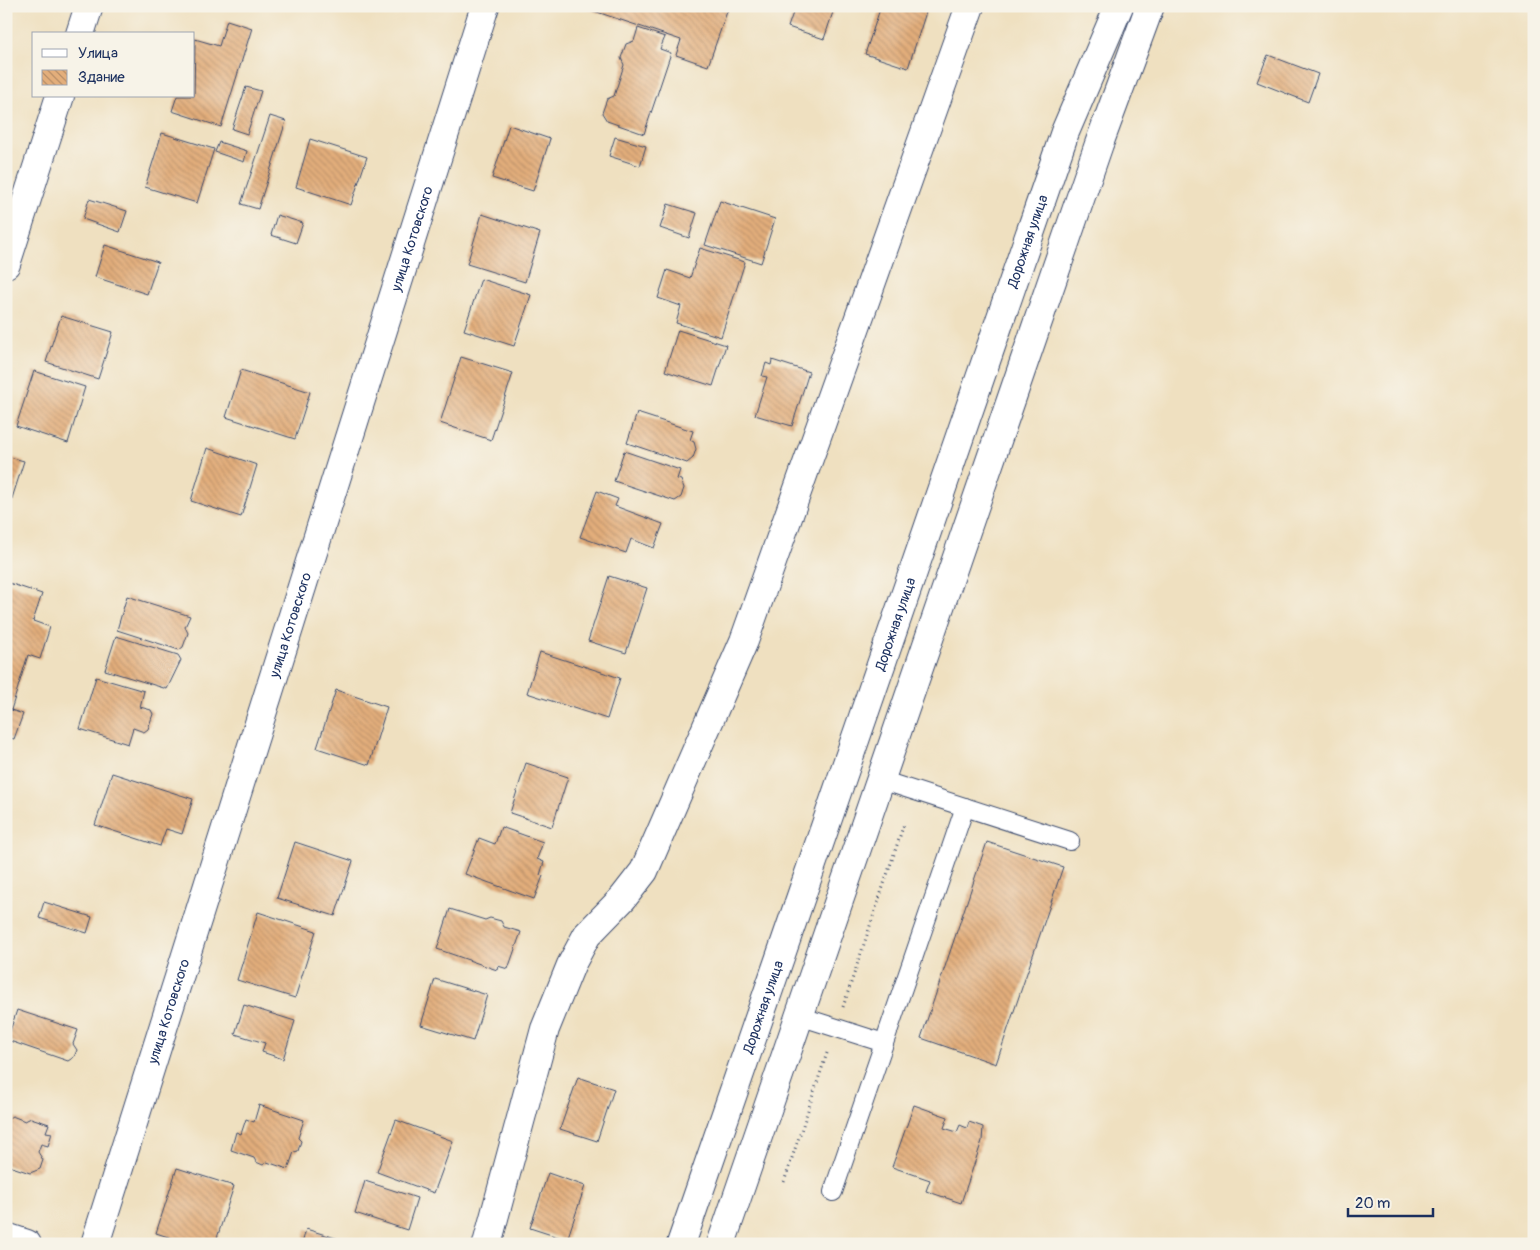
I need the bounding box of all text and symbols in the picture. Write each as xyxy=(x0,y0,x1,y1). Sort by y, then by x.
legend xyxy=(32,32,195,98)
text: Улица xyxy=(78,44,118,63)
text: Здание xyxy=(78,68,125,87)
street label: улица Котовского xyxy=(387,184,436,294)
street label: Дорожная улица xyxy=(1003,192,1051,291)
street label: улица Котовского xyxy=(265,570,315,681)
street label: Дорожная улица xyxy=(871,575,919,674)
street label: улица Котовского xyxy=(144,956,193,1067)
street label: Дорожная улица xyxy=(739,958,787,1056)
scale bar xyxy=(1348,1185,1432,1217)
text: 20 m xyxy=(1355,1194,1390,1213)

